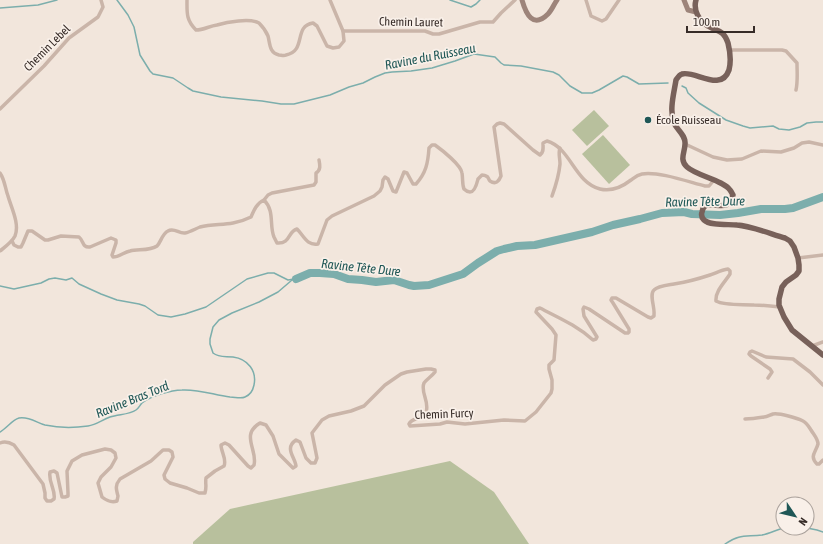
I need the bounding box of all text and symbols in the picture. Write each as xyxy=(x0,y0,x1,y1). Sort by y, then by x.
scale bar xyxy=(687,8,754,34)
street label: Chemin Lauret xyxy=(379,14,444,30)
text: 100 m xyxy=(693,15,720,29)
street label: Chemin Lebel xyxy=(21,21,74,74)
water label: Ravine du Ruisseau xyxy=(384,40,477,73)
place label: École Ruisseau xyxy=(656,113,721,127)
marker: École Ruisseau xyxy=(643,115,653,125)
water label: Ravine Tête Dure xyxy=(665,193,745,210)
water label: Ravine Tête Dure xyxy=(320,256,402,279)
water label: Ravine Bras Tord xyxy=(93,378,171,421)
street label: Chemin Furcy xyxy=(414,406,474,422)
north arrow xyxy=(775,496,815,536)
text: N xyxy=(796,516,810,528)

